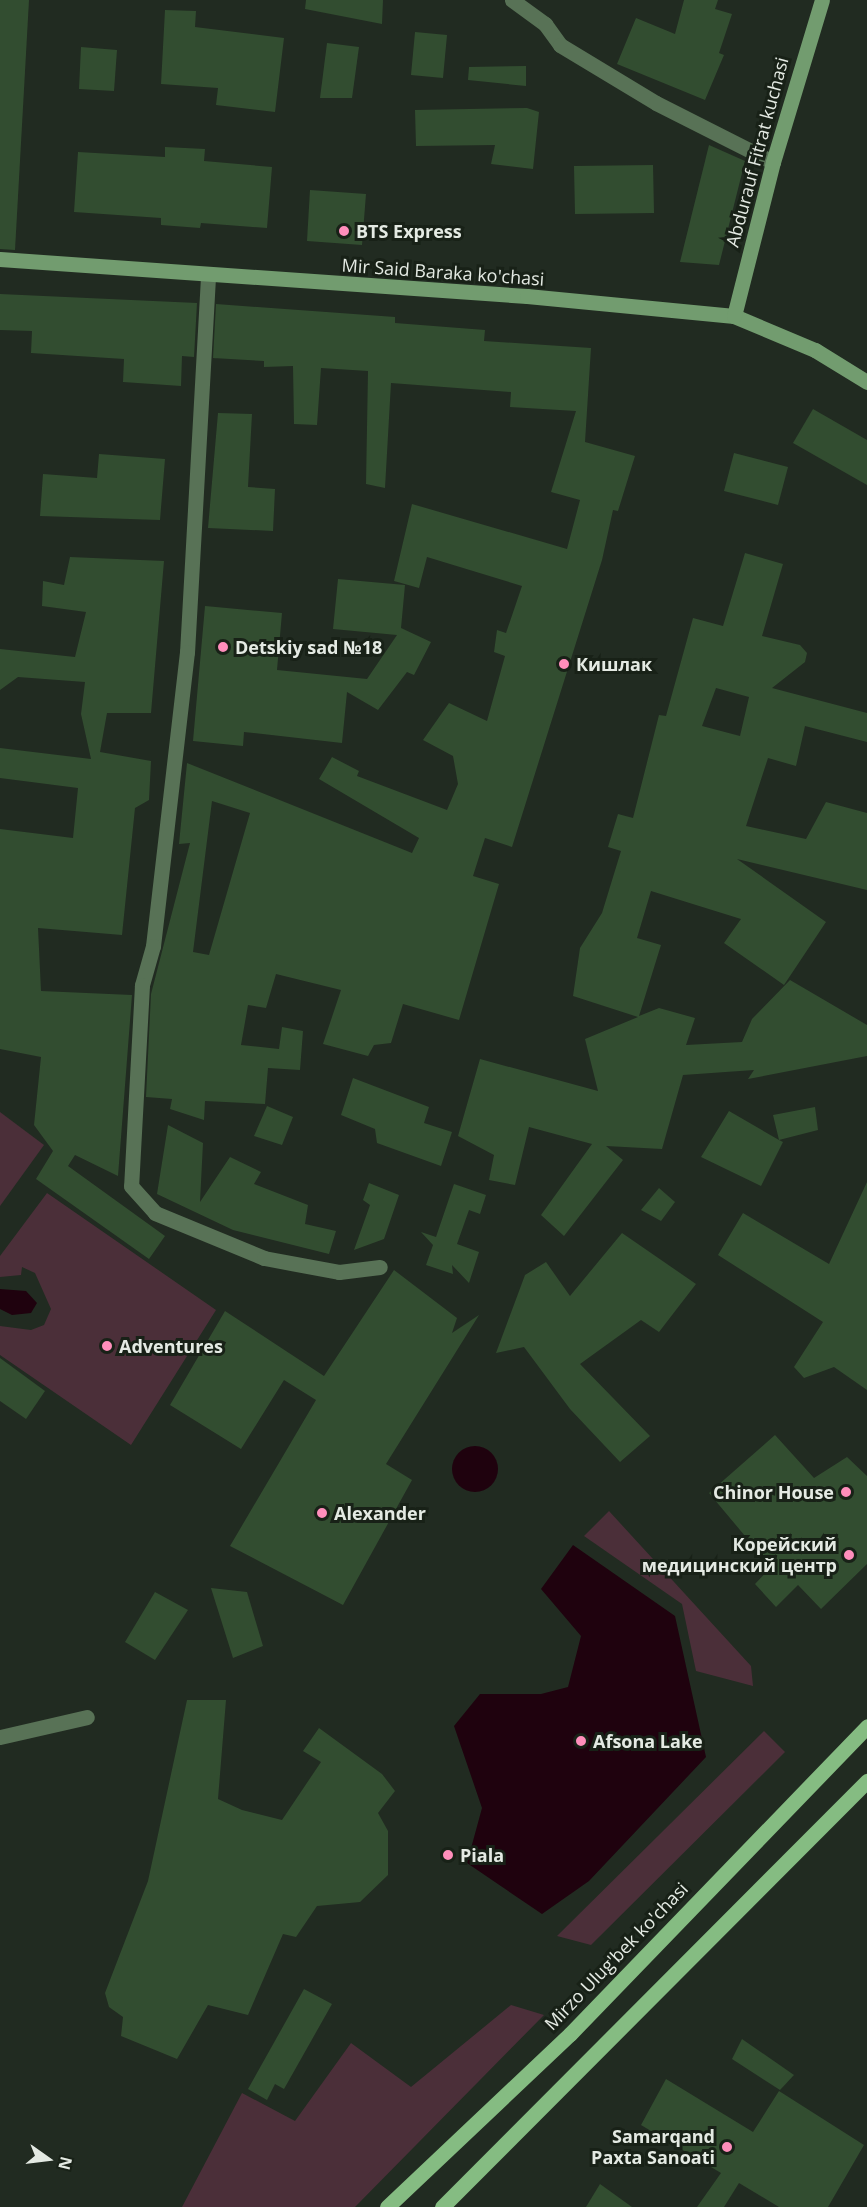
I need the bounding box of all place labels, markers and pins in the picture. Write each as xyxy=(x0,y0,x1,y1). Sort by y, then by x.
place label: BTS Express xyxy=(356,220,462,242)
marker: BTS Express xyxy=(337,224,351,238)
place label: Detskiy sad №18 xyxy=(235,636,382,658)
marker: Detskiy sad №18 xyxy=(216,640,230,654)
place label: Кишлак xyxy=(576,653,652,675)
marker: Кишлак xyxy=(557,657,571,671)
place label: Adventures xyxy=(119,1335,223,1357)
marker: Adventures xyxy=(100,1339,114,1353)
place label: Chinor House xyxy=(713,1481,834,1503)
marker: Chinor House xyxy=(839,1485,853,1499)
place label: Alexander xyxy=(334,1502,426,1524)
marker: Alexander xyxy=(315,1506,329,1520)
place label: Корейский медицинский центр xyxy=(642,1534,837,1576)
marker: Корейский медицинский центр xyxy=(842,1548,856,1562)
place label: Afsona Lake xyxy=(593,1730,703,1752)
marker: Afsona Lake xyxy=(574,1734,588,1748)
place label: Piala xyxy=(460,1844,504,1866)
marker: Piala xyxy=(441,1848,455,1862)
place label: Samarqand Paxta Sanoati xyxy=(591,2126,715,2168)
marker: Samarqand Paxta Sanoati xyxy=(720,2140,734,2154)

